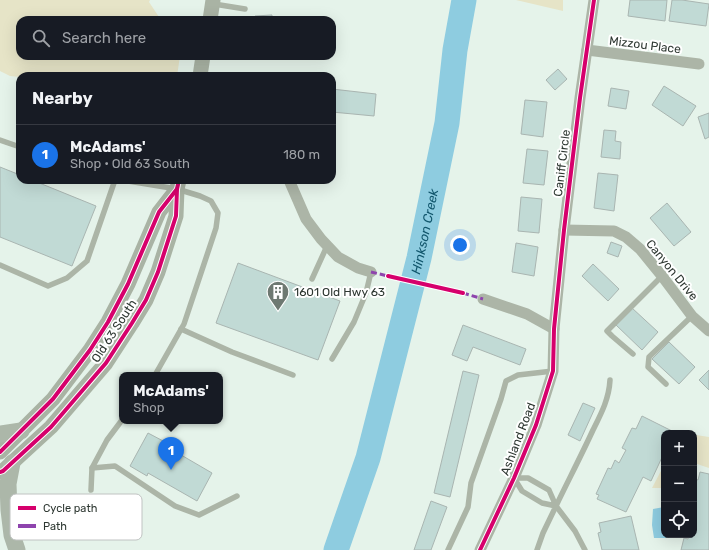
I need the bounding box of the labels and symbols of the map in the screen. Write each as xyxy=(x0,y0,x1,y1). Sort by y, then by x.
street label: Mizzou Place xyxy=(608,34,682,56)
street label: Caniff Circle xyxy=(551,128,573,197)
water label: Hinkson Creek xyxy=(408,187,441,276)
your location xyxy=(450,235,470,255)
street label: Canyon Drive xyxy=(643,237,701,303)
building icon: 1601 Old Hwy 63 xyxy=(265,279,291,312)
place label: 1601 Old Hwy 63 xyxy=(294,285,385,299)
street label: Old 63 South xyxy=(88,297,140,365)
street label: Ashland Road xyxy=(498,401,538,477)
pin: 1 xyxy=(158,437,184,470)
legend xyxy=(10,494,142,540)
text: Cycle path xyxy=(43,502,97,515)
text: Path xyxy=(43,520,67,533)

